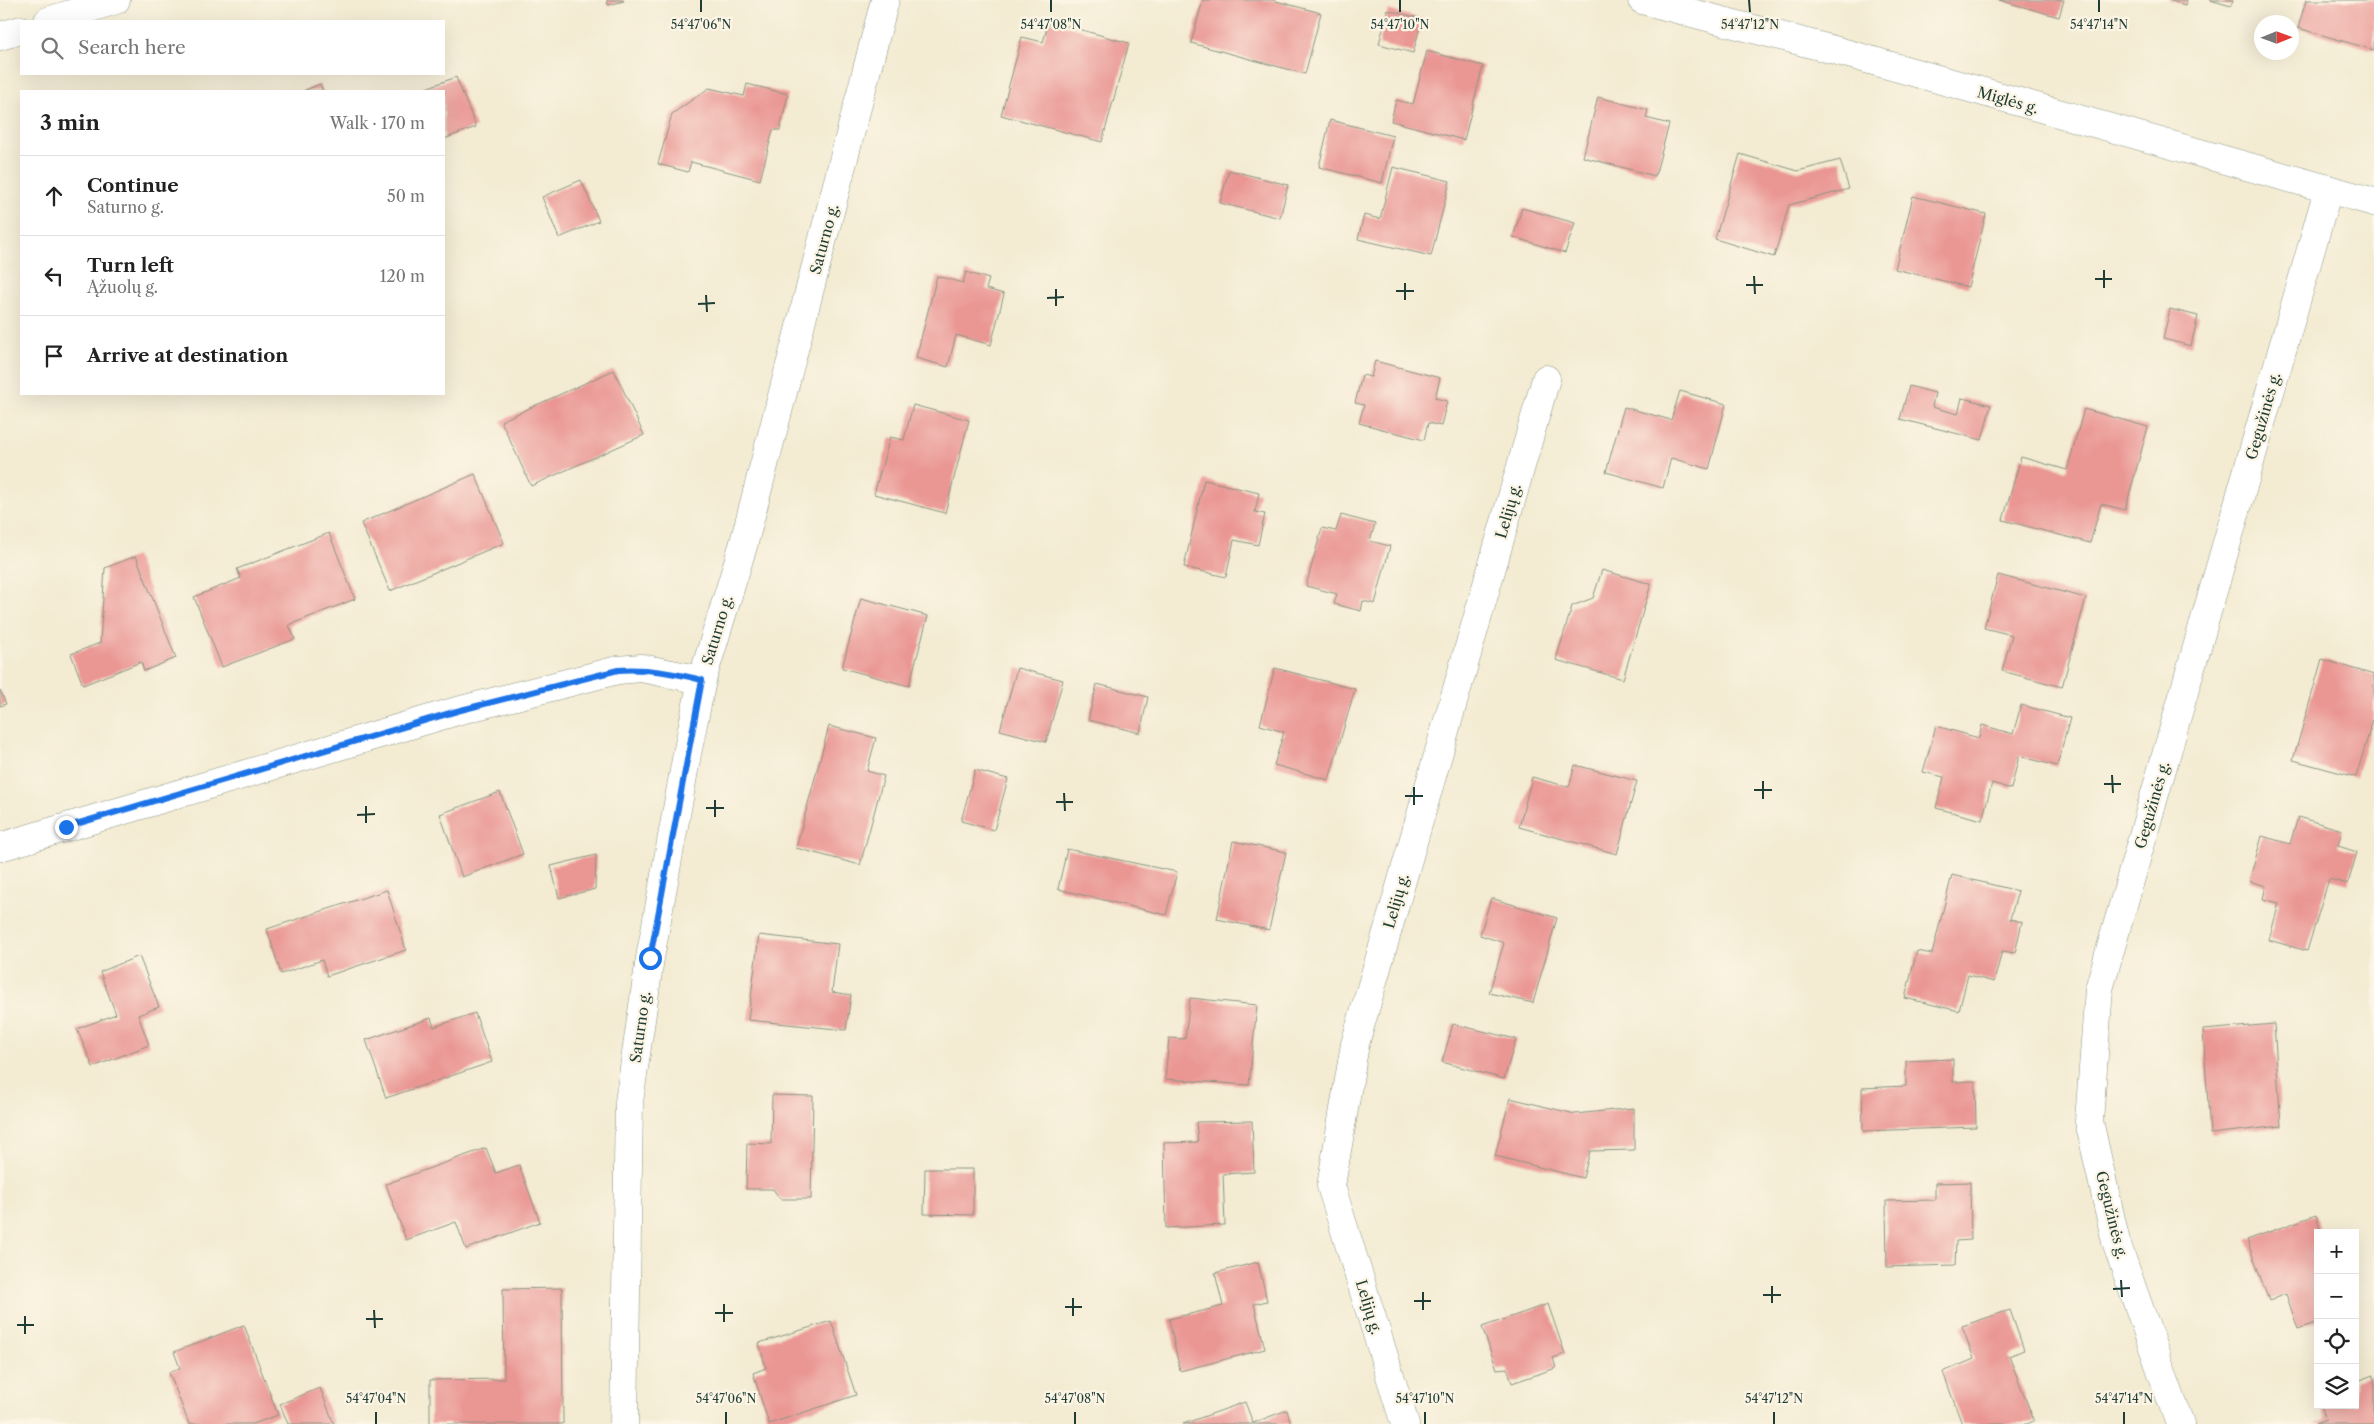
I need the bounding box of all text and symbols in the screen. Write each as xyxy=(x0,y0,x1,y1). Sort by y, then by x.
north arrow xyxy=(2254,15,2299,60)
text: 54°47'06"N xyxy=(671,17,731,32)
text: 54°47'08"N xyxy=(1021,17,1082,32)
text: 54°47'10"N xyxy=(1371,17,1430,32)
text: 54°47'12"N xyxy=(1721,17,1779,32)
text: 54°47'14"N xyxy=(2070,17,2128,32)
search box xyxy=(20,20,445,75)
icon: search xyxy=(38,34,66,62)
text: Search here xyxy=(78,36,186,59)
street label: Miglės g. xyxy=(1975,82,2041,118)
text: 3 min xyxy=(40,110,100,135)
text: Walk · 170 m xyxy=(330,113,425,133)
text: Continue xyxy=(87,174,179,197)
icon: ahead xyxy=(40,182,68,210)
text: 50 m xyxy=(387,186,425,206)
text: Saturno g. xyxy=(87,197,164,217)
street label: Saturno g. xyxy=(805,202,843,276)
text: Turn left xyxy=(87,254,174,277)
icon: left xyxy=(40,262,68,290)
text: 120 m xyxy=(380,266,425,286)
text: Ąžuolų g. xyxy=(87,277,158,297)
icon: arrive xyxy=(40,342,68,370)
text: Arrive at destination xyxy=(87,344,288,367)
street label: Gegužinės g. xyxy=(2241,370,2285,462)
street label: Lelijų g. xyxy=(1491,481,1525,541)
street label: Saturno g. xyxy=(697,593,737,667)
street label: Gegužinės g. xyxy=(2130,759,2174,851)
route end xyxy=(55,816,78,839)
street label: Lelijų g. xyxy=(1379,871,1413,931)
route start xyxy=(639,947,662,970)
street label: Saturno g. xyxy=(626,990,654,1064)
street label: Gegužinės g. xyxy=(2092,1169,2132,1261)
map controls xyxy=(2314,1229,2359,1409)
button: + xyxy=(2314,1229,2359,1274)
button: − xyxy=(2314,1274,2359,1319)
street label: Lelijų g. xyxy=(1352,1277,1386,1337)
button: locate xyxy=(2314,1319,2359,1364)
button: layers xyxy=(2314,1364,2359,1409)
text: 54°47'04"N xyxy=(346,1391,406,1406)
text: 54°47'06"N xyxy=(696,1391,756,1406)
text: 54°47'08"N xyxy=(1045,1391,1106,1406)
text: 54°47'10"N xyxy=(1396,1391,1455,1406)
text: 54°47'12"N xyxy=(1745,1391,1803,1406)
text: 54°47'14"N xyxy=(2095,1391,2153,1406)

